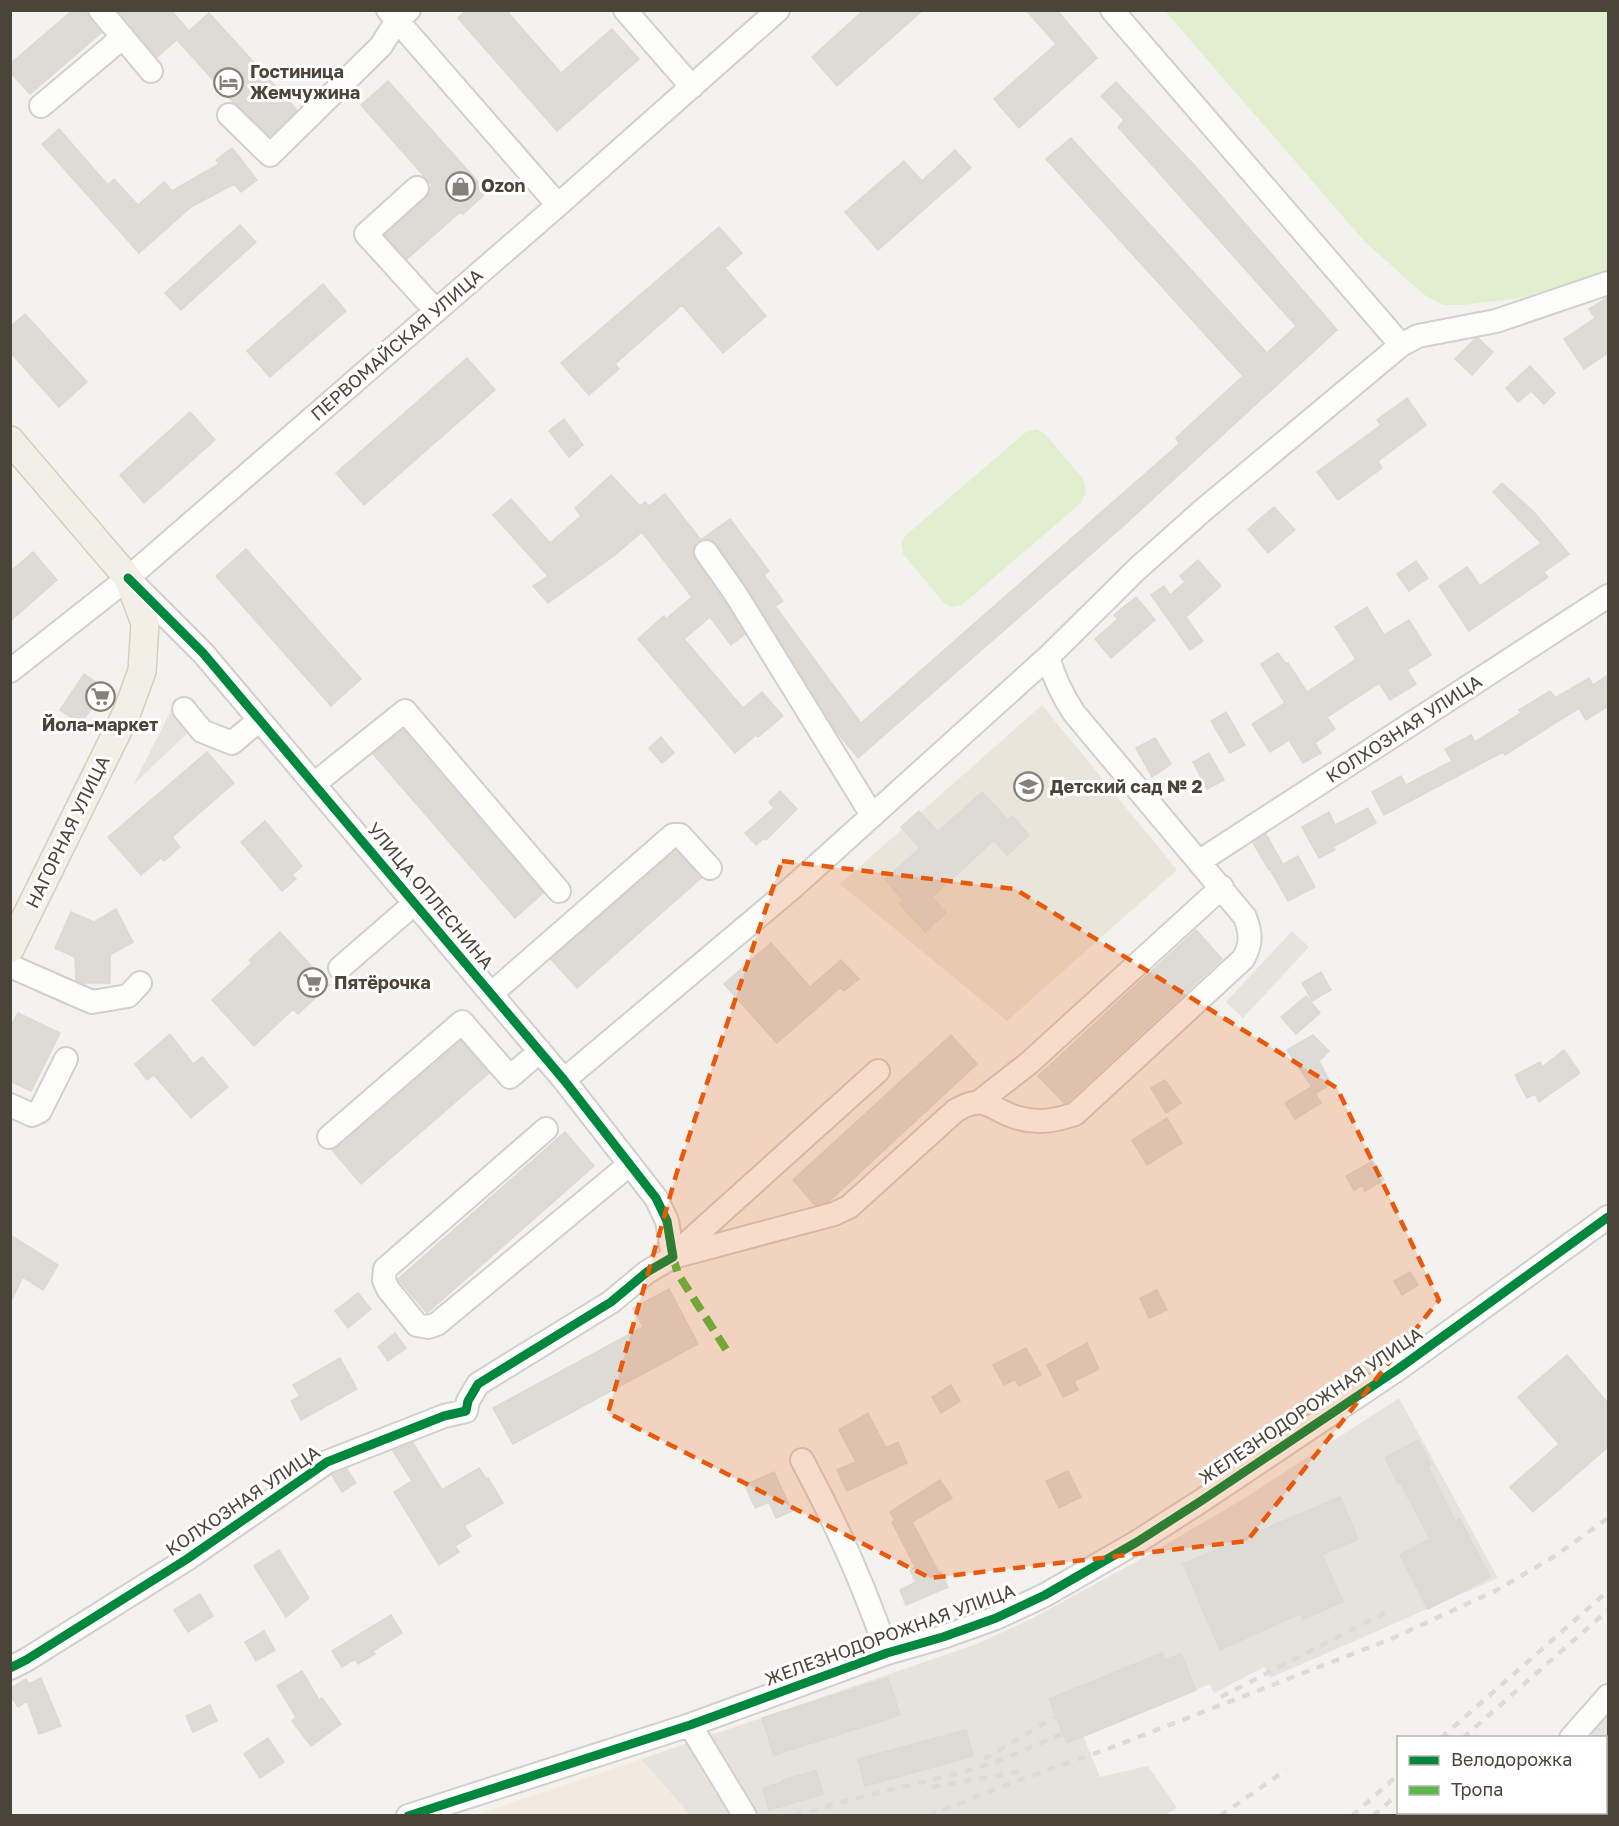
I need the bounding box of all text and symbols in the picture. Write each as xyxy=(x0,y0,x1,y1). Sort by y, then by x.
place label: Гостиница Жемчужина xyxy=(250,60,360,103)
hotel icon: Гостиница Жемчужина xyxy=(213,66,245,98)
shop icon: Ozon xyxy=(444,170,476,202)
place label: Ozon xyxy=(481,174,526,196)
street label: ПЕРВОМАЙСКАЯ УЛИЦА xyxy=(306,264,487,425)
street label: КОЛХОЗНАЯ УЛИЦА xyxy=(1321,670,1485,787)
supermarket icon: Йола-маркет xyxy=(84,680,116,712)
place label: Йола-маркет xyxy=(42,713,158,735)
street label: НАГОРНАЯ УЛИЦА xyxy=(21,752,114,911)
school or university icon: Детский сад № 2 xyxy=(1013,771,1045,803)
place label: Детский сад № 2 xyxy=(1050,775,1202,797)
street label: УЛИЦА ОПЛЕСНИНА xyxy=(363,818,498,973)
supermarket icon: Пятёрочка xyxy=(297,967,329,999)
place label: Пятёрочка xyxy=(334,971,431,993)
street label: ЖЕЛЕЗНОДОРОЖНАЯ УЛИЦА xyxy=(1195,1322,1426,1488)
street label: КОЛХОЗНАЯ УЛИЦА xyxy=(161,1440,324,1560)
street label: ЖЕЛЕЗНОДОРОЖНАЯ УЛИЦА xyxy=(761,1578,1018,1690)
legend xyxy=(1397,1736,1607,1814)
text: Велодорожка xyxy=(1451,1748,1572,1770)
text: Тропа xyxy=(1451,1778,1503,1800)

